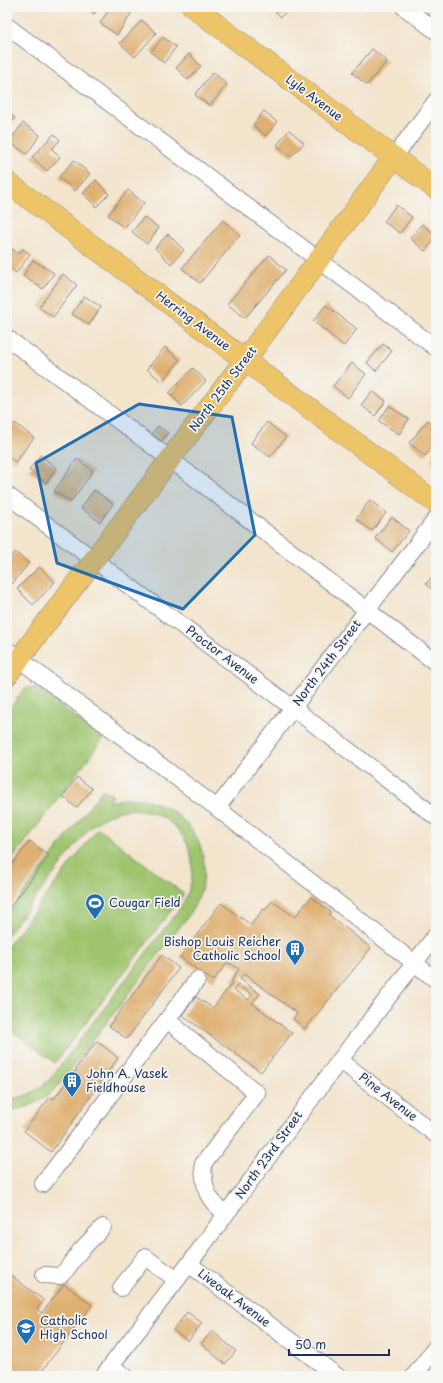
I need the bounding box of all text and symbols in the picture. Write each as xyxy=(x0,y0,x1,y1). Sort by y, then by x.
street label: Lyle Avenue xyxy=(282,70,347,125)
street label: Herring Avenue xyxy=(153,286,235,354)
street label: North 25th Street xyxy=(184,342,260,435)
street label: North 24th Street xyxy=(288,615,365,709)
street label: Proctor Avenue xyxy=(182,621,263,688)
sports icon: Cougar Field xyxy=(84,892,106,920)
place label: Cougar Field xyxy=(109,893,181,911)
place label: Bishop Louis Reicher Catholic School xyxy=(164,932,281,964)
building icon: Bishop Louis Reicher Catholic School xyxy=(284,938,306,966)
place label: John A. Vasek Fieldhouse xyxy=(86,1064,168,1096)
street label: Pine Avenue xyxy=(356,1068,422,1125)
building icon: John A. Vasek Fieldhouse xyxy=(61,1070,83,1098)
street label: North 23rd Street xyxy=(230,1107,306,1202)
street label: Liveoak Avenue xyxy=(194,1264,275,1331)
place label: Catholic High School xyxy=(40,1311,108,1343)
school or university icon: Catholic High School xyxy=(15,1317,37,1345)
scale bar xyxy=(289,1331,389,1357)
text: 50 m xyxy=(295,1335,326,1353)

